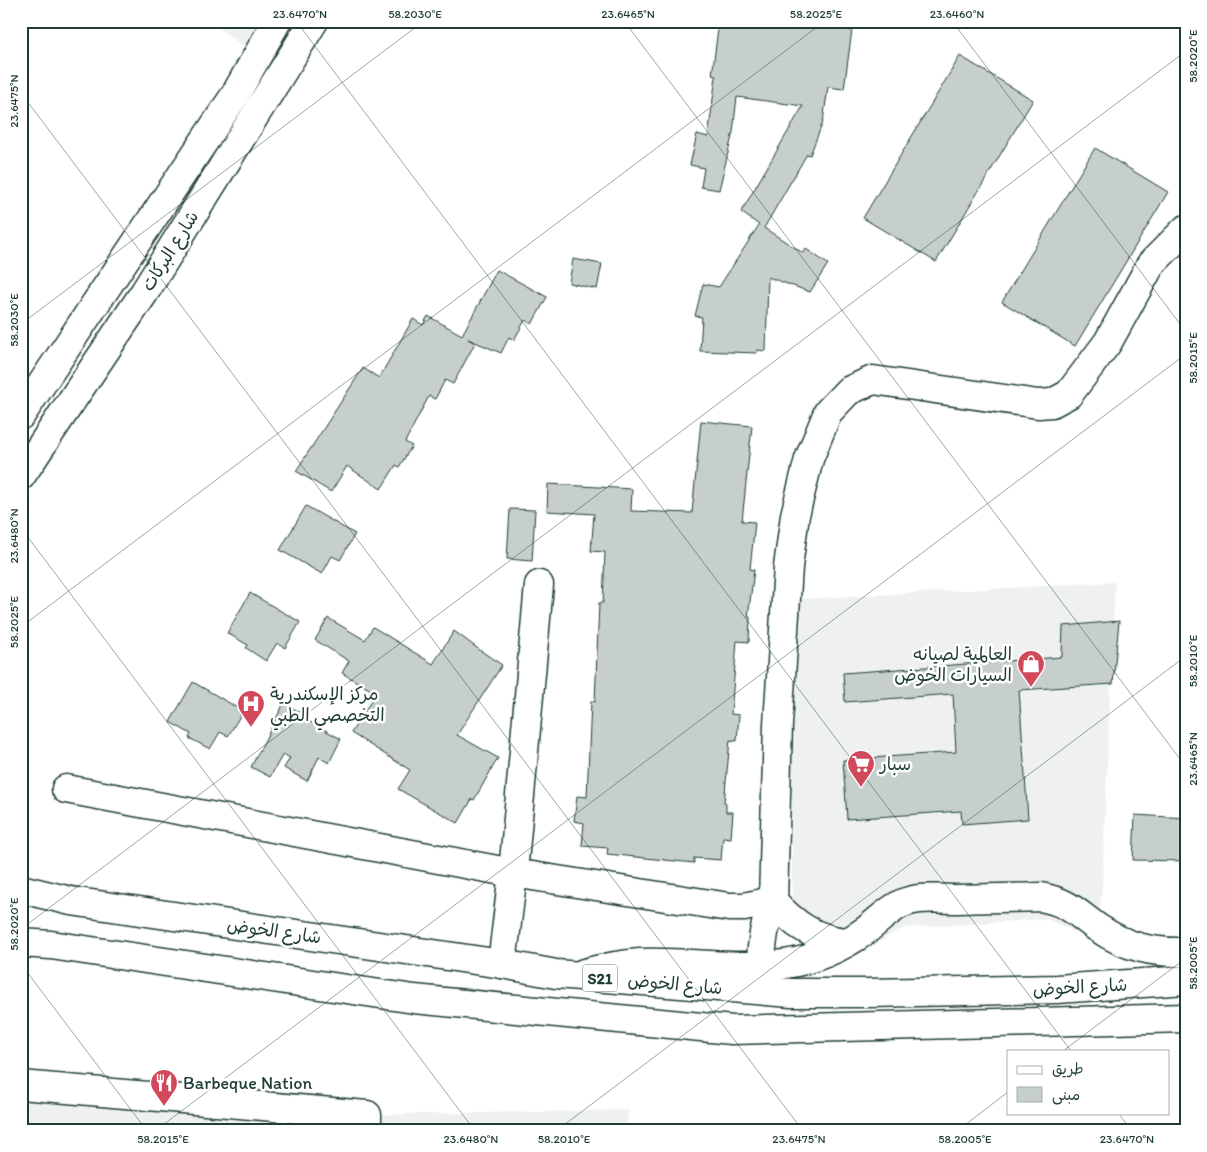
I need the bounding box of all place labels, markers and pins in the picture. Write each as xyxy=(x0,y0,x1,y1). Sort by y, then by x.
place label: العالمية لصيانه السيارات الخوض xyxy=(894,643,1012,686)
shop icon: العالمية لصيانه السيارات الخوض xyxy=(1016,649,1046,688)
place label: مركز الإسكندرية التخصصي الطبي xyxy=(270,683,385,731)
hospital icon: مركز الإسكندرية التخصصي الطبي xyxy=(236,689,266,728)
supermarket icon: سبار xyxy=(846,749,876,788)
place label: سبار xyxy=(878,753,911,775)
restaurant icon: Barbeque Nation xyxy=(149,1068,179,1107)
place label: Barbeque Nation xyxy=(183,1072,312,1094)

